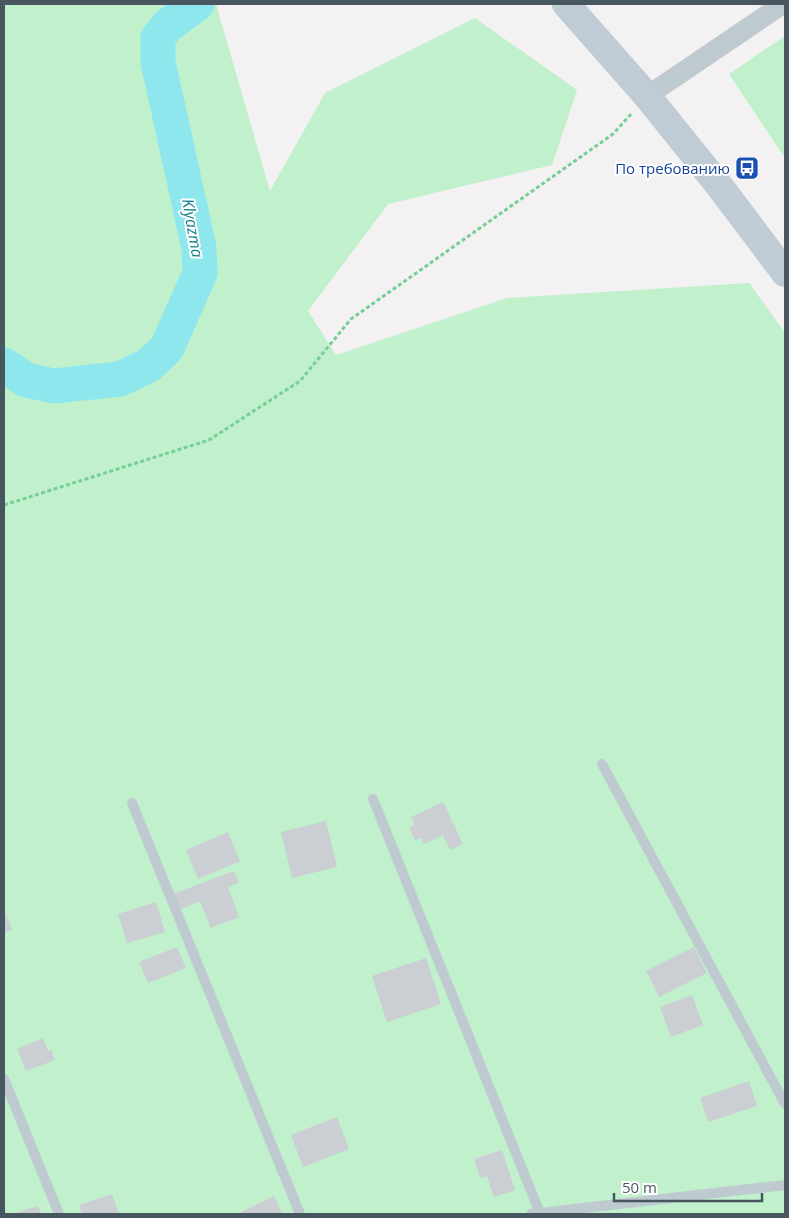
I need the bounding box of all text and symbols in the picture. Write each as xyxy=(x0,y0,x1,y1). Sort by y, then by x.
bus stop icon: По требованию xyxy=(734,155,760,181)
place label: По требованию xyxy=(615,158,730,178)
water label: Klyazma xyxy=(177,197,209,259)
scale bar xyxy=(614,1170,762,1202)
text: 50 m xyxy=(622,1177,657,1197)

